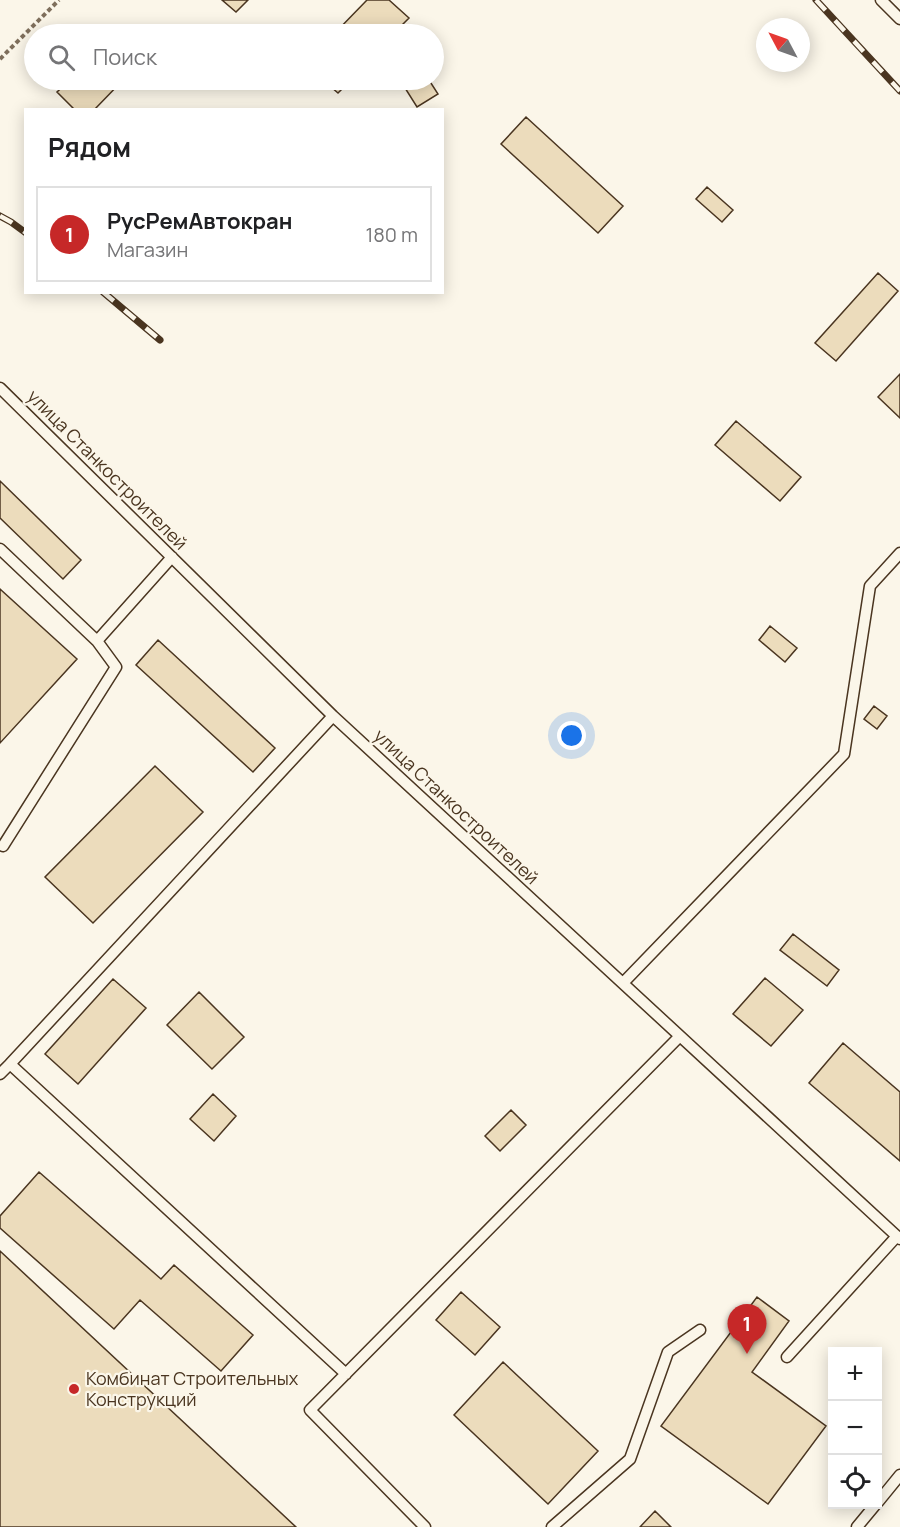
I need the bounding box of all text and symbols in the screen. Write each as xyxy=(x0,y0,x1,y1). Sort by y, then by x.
north arrow xyxy=(756,18,810,72)
search box xyxy=(24,24,444,90)
icon: search xyxy=(45,41,78,74)
text: Поиск xyxy=(93,42,157,72)
text: Рядом xyxy=(48,129,131,165)
text: РусРемАвтокран xyxy=(107,206,292,236)
text: 1 xyxy=(65,221,74,248)
text: 180 m xyxy=(365,221,418,248)
text: Магазин xyxy=(107,236,188,263)
street label: улица Станкостроителей xyxy=(22,384,193,555)
your location xyxy=(557,721,586,750)
street label: улица Станкостроителей xyxy=(369,723,544,889)
pin: 1 xyxy=(728,1304,766,1354)
map controls xyxy=(828,1347,882,1509)
button: + xyxy=(828,1347,882,1401)
place label: Комбинат Строительных Конструкций xyxy=(86,1366,299,1411)
marker: Комбинат Строительных Конструкций xyxy=(67,1382,81,1396)
button: − xyxy=(828,1401,882,1455)
button: locate xyxy=(828,1455,882,1509)

